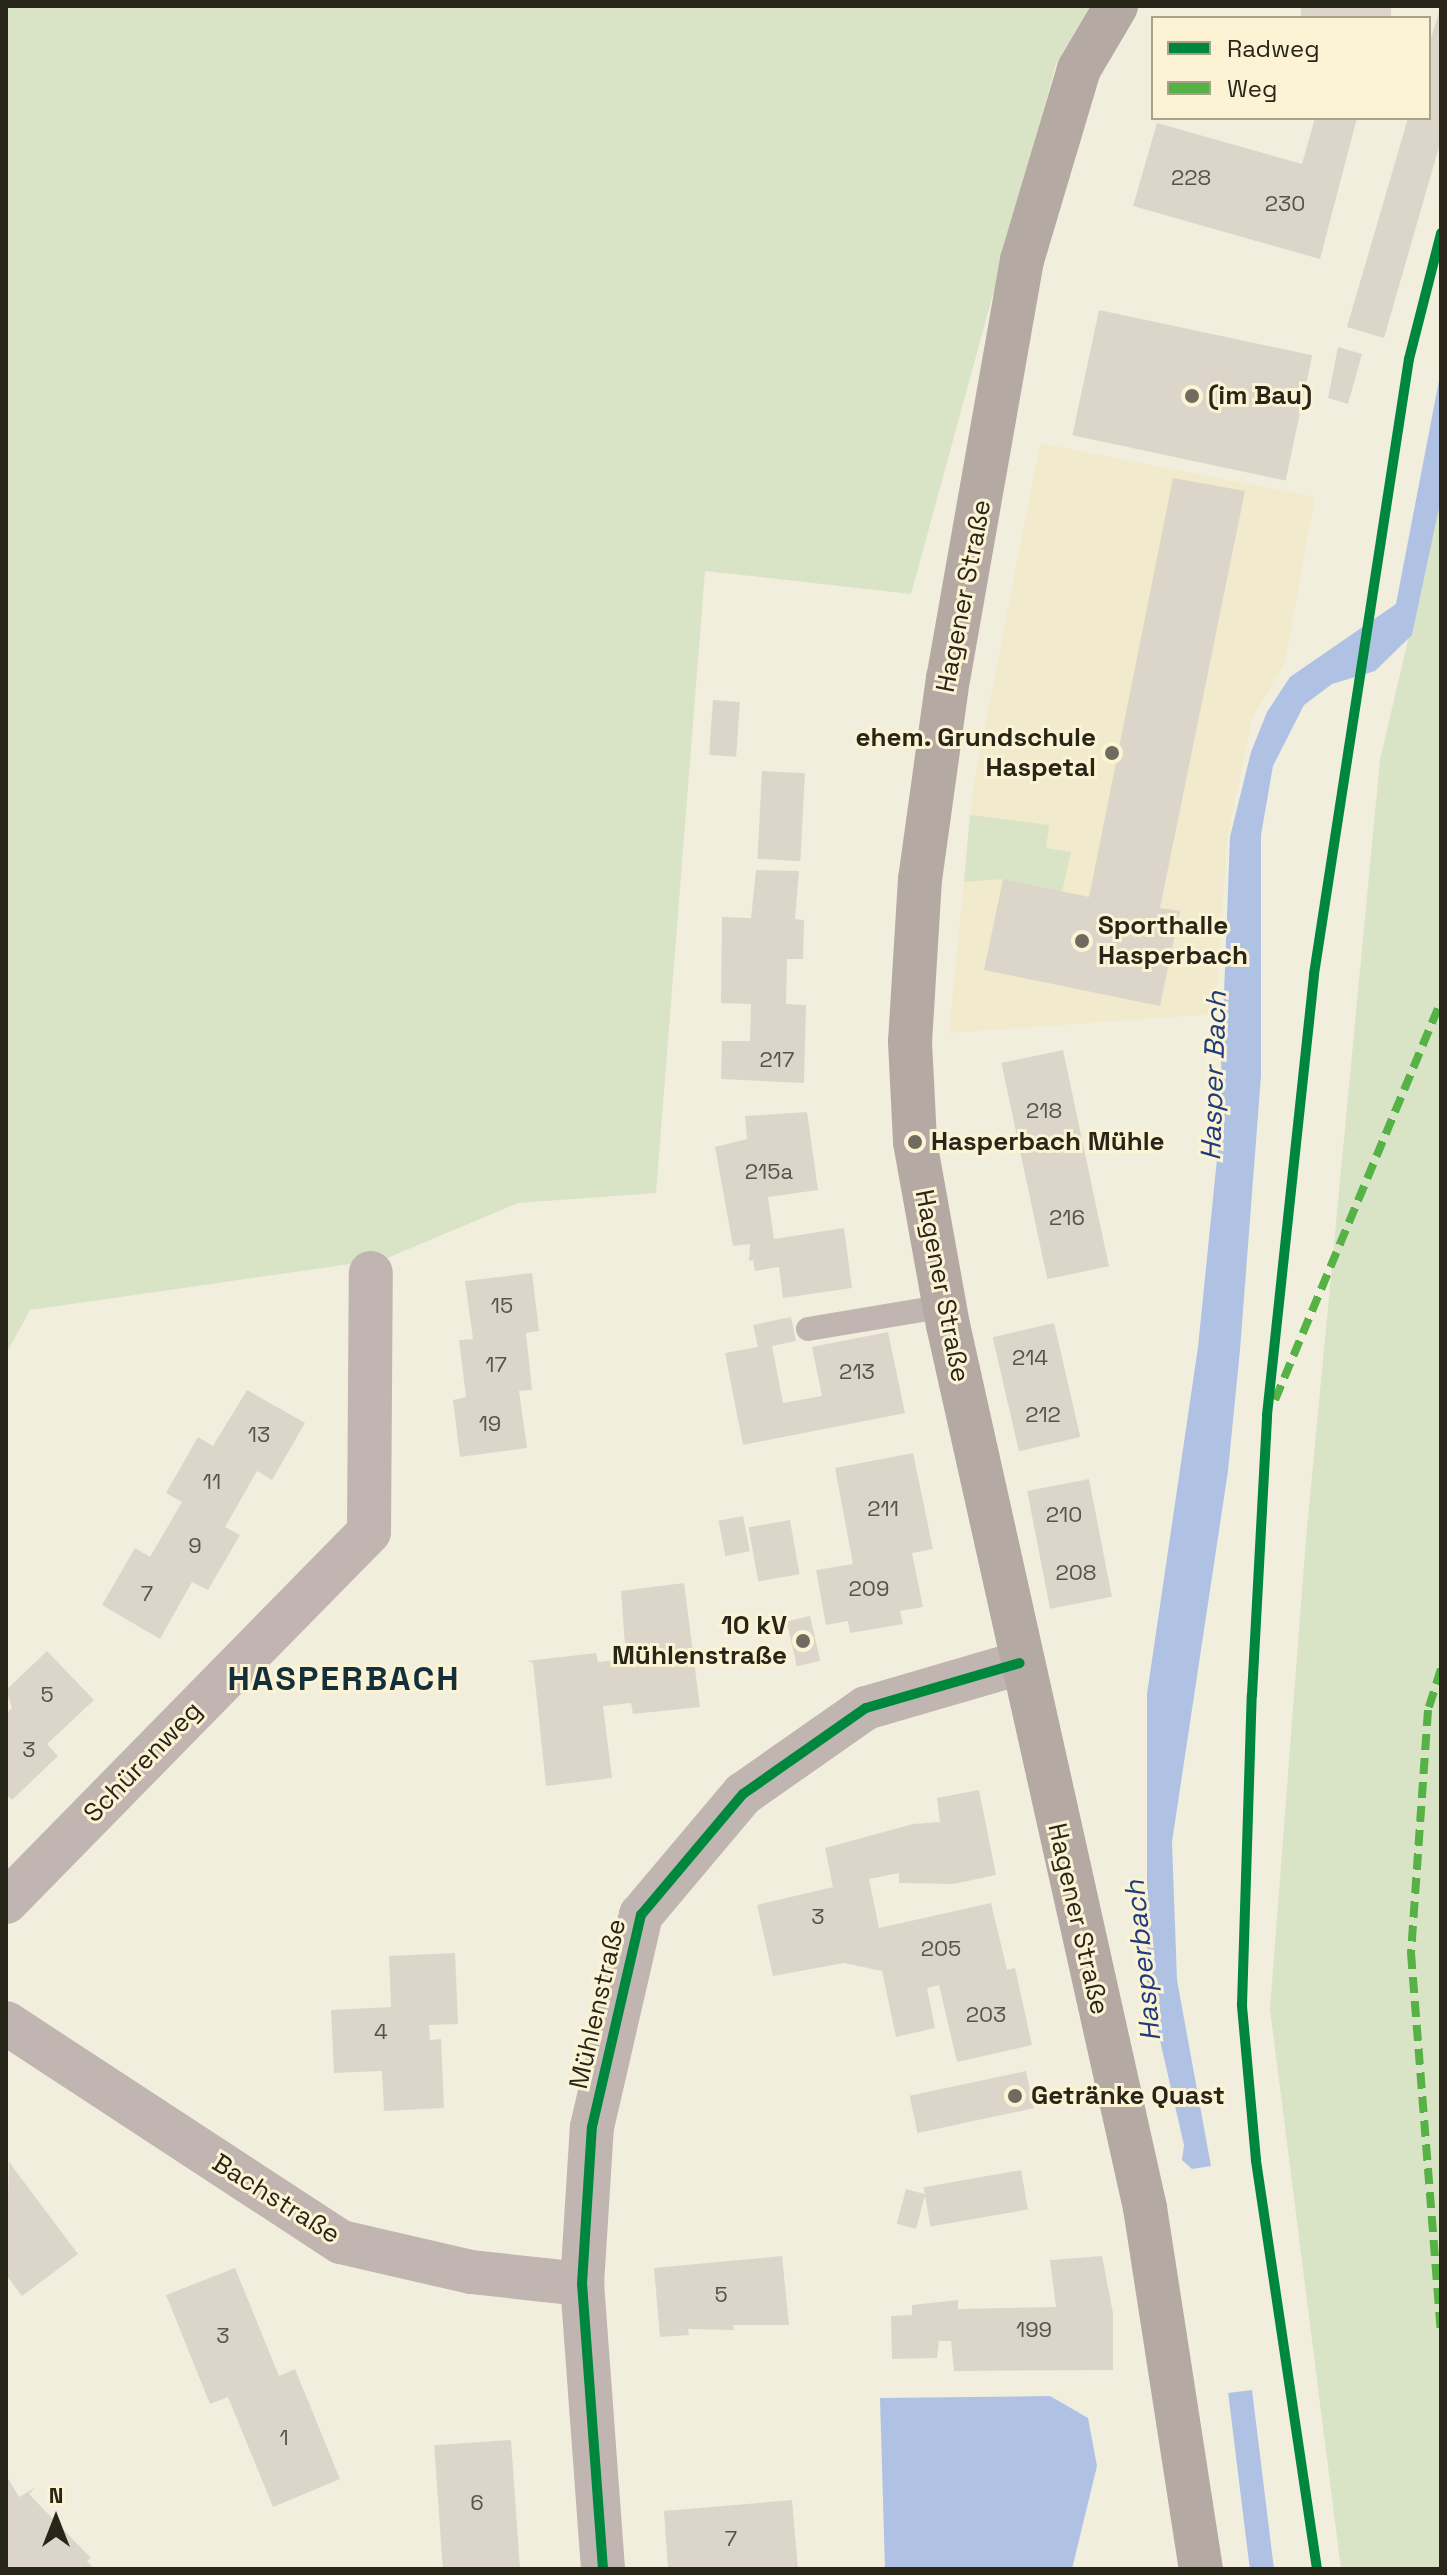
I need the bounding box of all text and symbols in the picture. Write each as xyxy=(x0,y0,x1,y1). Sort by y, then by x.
legend xyxy=(1151,16,1431,120)
text: Radweg xyxy=(1227,33,1320,64)
text: Weg xyxy=(1227,73,1277,104)
house number: 228 xyxy=(1171,165,1211,191)
house number: 230 xyxy=(1265,191,1305,217)
place label: (im Bau) xyxy=(1208,380,1312,412)
marker: (im Bau) xyxy=(1183,387,1201,405)
street label: Hagener Straße xyxy=(930,497,998,695)
place label: ehem. Grundschule Haspetal xyxy=(855,722,1096,784)
marker: ehem. Grundschule Haspetal xyxy=(1103,744,1121,762)
place label: Sporthalle Hasperbach xyxy=(1098,910,1248,972)
marker: Sporthalle Hasperbach xyxy=(1073,932,1091,950)
water label: Hasper Bach xyxy=(1193,991,1233,1161)
house number: 217 xyxy=(760,1047,794,1073)
house number: 218 xyxy=(1026,1098,1062,1124)
place label: Hasperbach Mühle xyxy=(931,1126,1165,1158)
marker: Hasperbach Mühle xyxy=(906,1133,924,1151)
house number: 215a xyxy=(745,1159,793,1185)
street label: Hagener Straße xyxy=(908,1187,976,1385)
house number: 216 xyxy=(1049,1205,1085,1231)
house number: 15 xyxy=(491,1293,513,1319)
house number: 214 xyxy=(1012,1345,1048,1371)
house number: 17 xyxy=(485,1352,507,1378)
house number: 213 xyxy=(839,1359,875,1385)
house number: 212 xyxy=(1025,1402,1061,1428)
house number: 19 xyxy=(479,1411,501,1437)
house number: 13 xyxy=(248,1422,270,1448)
house number: 11 xyxy=(203,1469,221,1495)
house number: 211 xyxy=(867,1496,899,1522)
house number: 210 xyxy=(1046,1502,1082,1528)
house number: 9 xyxy=(188,1533,202,1559)
house number: 208 xyxy=(1055,1560,1097,1586)
house number: 209 xyxy=(849,1576,889,1602)
house number: 7 xyxy=(141,1581,153,1607)
place label: 10 kV Mühlenstraße xyxy=(612,1610,787,1672)
marker: 10 kV Mühlenstraße xyxy=(794,1632,812,1650)
district label: HASPERBACH xyxy=(227,1659,461,1699)
house number: 5 xyxy=(40,1682,54,1708)
street label: Schürenweg xyxy=(77,1695,209,1829)
house number: 3 xyxy=(22,1737,36,1763)
street label: Hagener Straße xyxy=(1041,1820,1115,2018)
water label: Hasperbach xyxy=(1117,1879,1167,2043)
house number: 3 xyxy=(811,1904,825,1930)
street label: Mühlenstraße xyxy=(563,1916,633,2092)
house number: 205 xyxy=(921,1936,961,1962)
house number: 203 xyxy=(966,2002,1006,2028)
house number: 4 xyxy=(374,2019,388,2045)
place label: Getränke Quast xyxy=(1031,2080,1225,2112)
marker: Getränke Quast xyxy=(1006,2087,1024,2105)
street label: Bachstraße xyxy=(206,2147,346,2251)
house number: 5 xyxy=(714,2282,728,2308)
house number: 199 xyxy=(1016,2317,1052,2343)
house number: 3 xyxy=(216,2323,230,2349)
house number: 1 xyxy=(279,2425,289,2451)
north arrow xyxy=(16,2479,96,2559)
text: N xyxy=(49,2481,63,2509)
house number: 6 xyxy=(470,2490,484,2516)
house number: 7 xyxy=(725,2526,737,2552)

